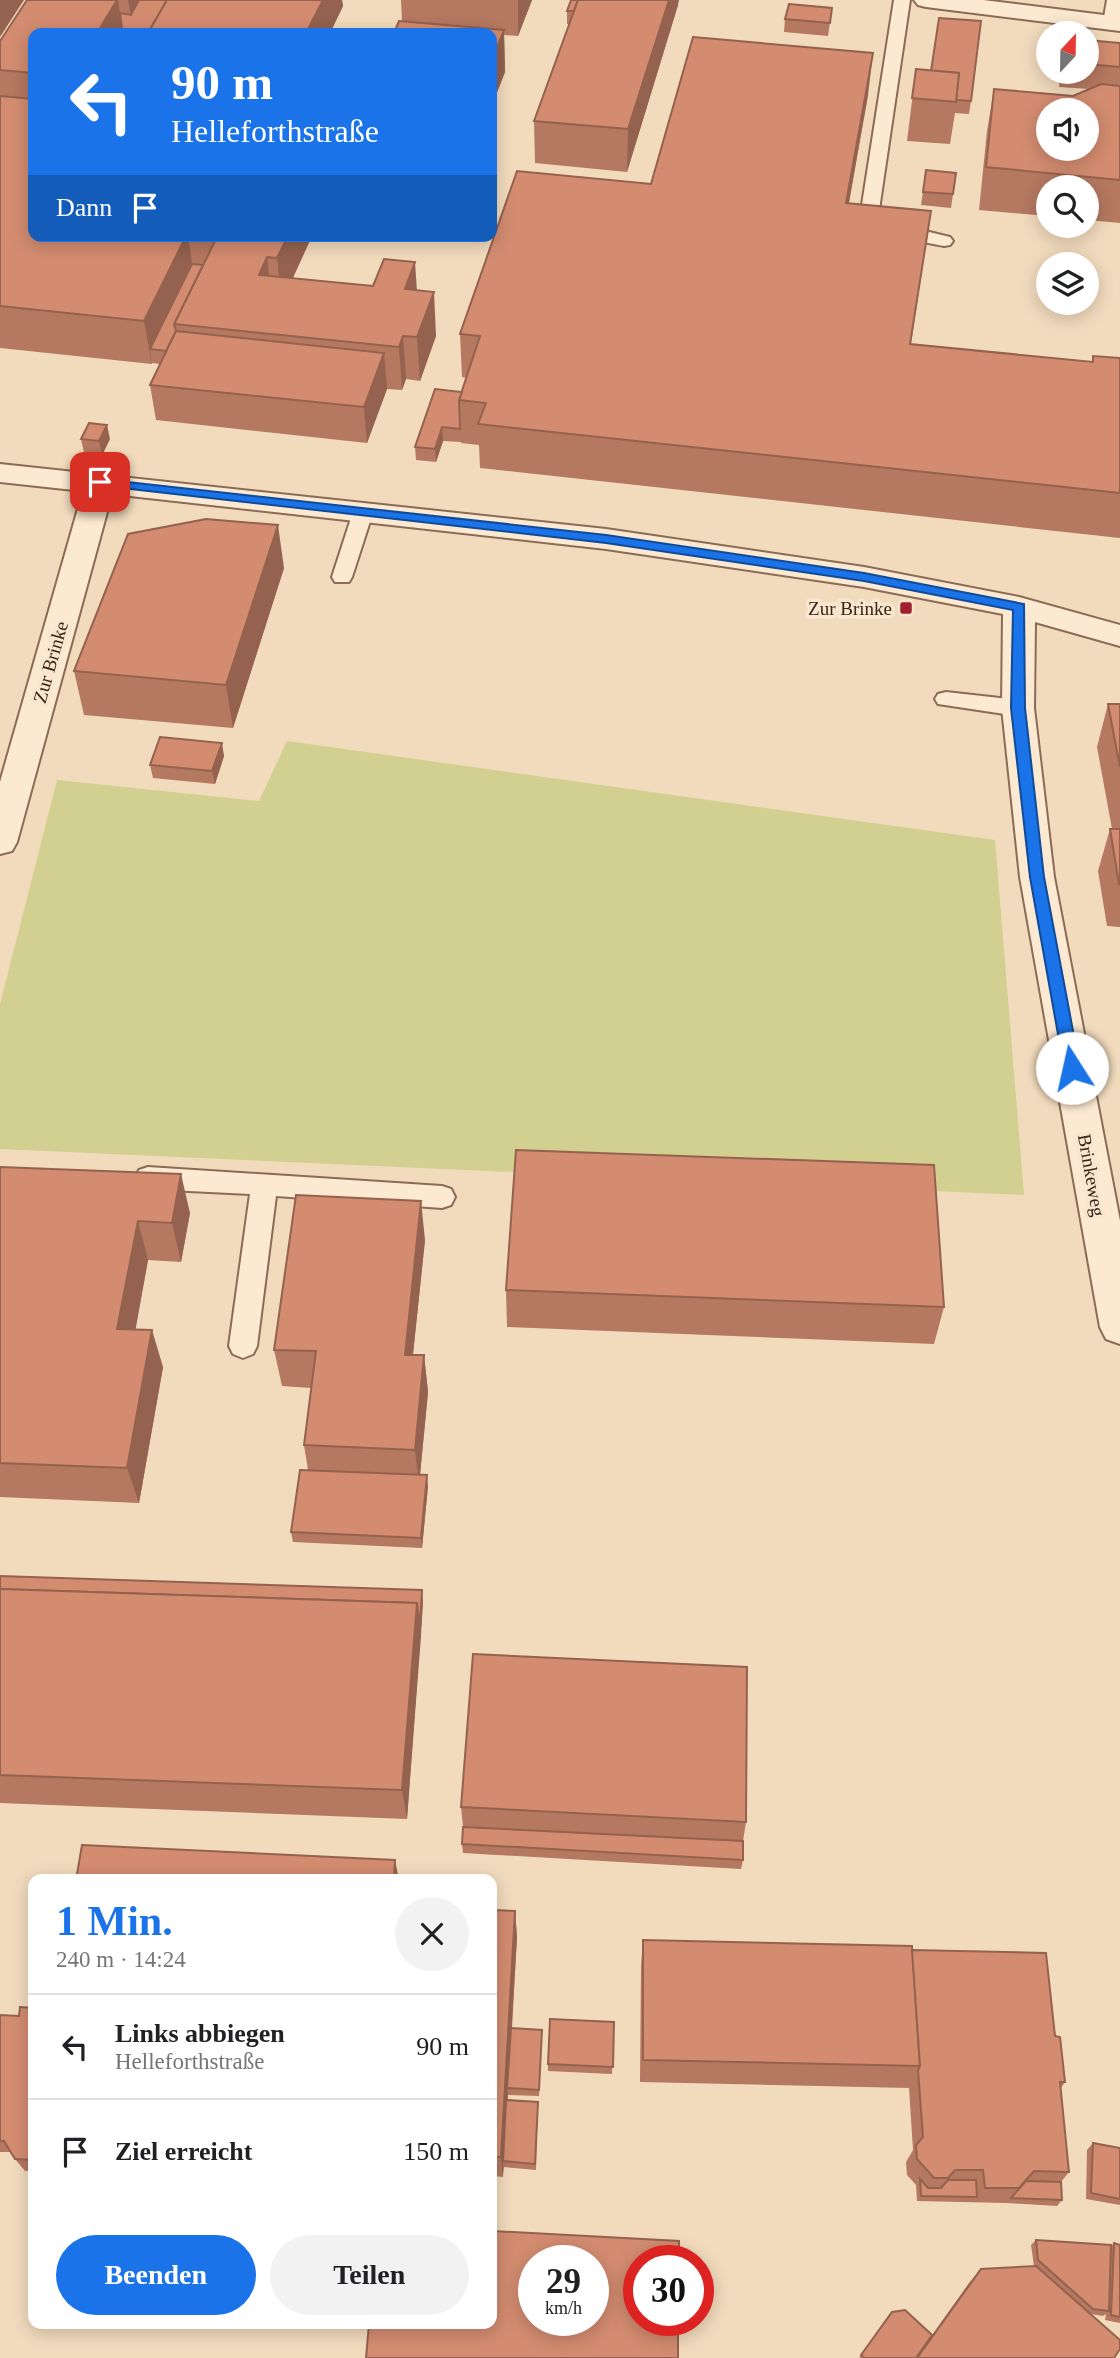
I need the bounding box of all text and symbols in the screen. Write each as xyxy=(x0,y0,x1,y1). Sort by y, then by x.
north arrow xyxy=(1036,21,1099,84)
map controls xyxy=(1036,21,1099,315)
text: 90 m xyxy=(171,55,273,110)
icon: left xyxy=(56,56,147,147)
button: sound xyxy=(1036,98,1099,161)
text: Helleforthstraße xyxy=(171,113,379,149)
button: search xyxy=(1036,175,1099,238)
icon: arrive xyxy=(126,189,164,227)
text: Dann xyxy=(56,193,112,222)
button: layers xyxy=(1036,252,1099,315)
pin xyxy=(70,452,130,512)
icon: arrive xyxy=(81,463,119,501)
place label: Zur Brinke xyxy=(808,598,892,619)
marker: Zur Brinke xyxy=(898,600,914,616)
street label: Zur Brinke xyxy=(29,619,72,705)
position arrow xyxy=(1035,1031,1109,1105)
street label: Brinkeweg xyxy=(1074,1132,1109,1218)
button: close xyxy=(395,1897,469,1971)
text: 1 Min. xyxy=(56,1898,173,1944)
text: 240 m · 14:24 xyxy=(56,1947,186,1972)
text: Links abbiegen xyxy=(115,2019,285,2048)
icon: left xyxy=(56,2028,94,2066)
text: 90 m xyxy=(416,2032,469,2061)
text: Helleforthstraße xyxy=(115,2049,264,2074)
icon: arrive xyxy=(56,2133,94,2171)
text: Ziel erreicht xyxy=(115,2137,252,2166)
text: 150 m xyxy=(403,2137,469,2166)
button: Beenden xyxy=(56,2235,256,2315)
button: Teilen xyxy=(270,2235,469,2315)
speed limit sign: 30 xyxy=(623,2245,714,2336)
text: 29 xyxy=(546,2262,581,2301)
text: km/h xyxy=(545,2298,582,2318)

